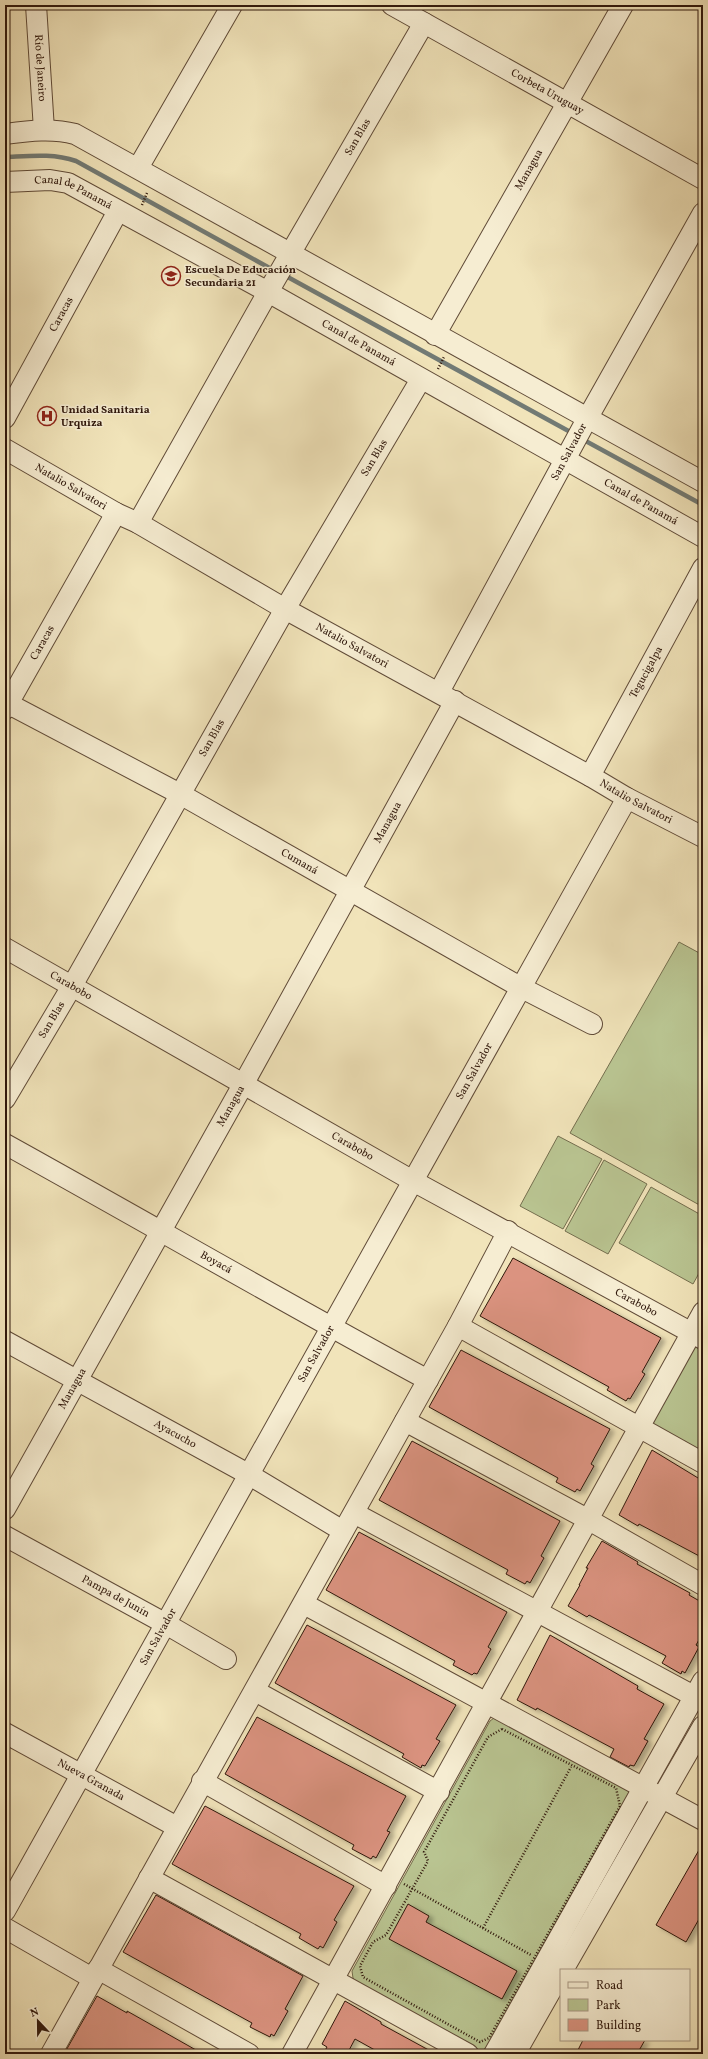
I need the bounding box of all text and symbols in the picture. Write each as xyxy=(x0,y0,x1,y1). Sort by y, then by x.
street label: Río de Janeiro xyxy=(30,34,50,102)
street label: Corbeta Uruguay xyxy=(508,65,587,118)
street label: San Blas xyxy=(341,116,375,159)
street label: Managua xyxy=(511,146,547,193)
street label: Canal de Panamá xyxy=(34,172,115,213)
place label: Escuela De Educación Secundaria 21 xyxy=(185,263,296,291)
school or university icon: Escuela De Educación Secundaria 21 xyxy=(160,265,182,287)
street label: Caracas xyxy=(46,294,77,335)
street label: Canal de Panamá xyxy=(319,316,399,370)
place label: Unidad Sanitaria Urquiza xyxy=(61,403,150,431)
hospital icon: Unidad Sanitaria Urquiza xyxy=(36,405,58,427)
street label: San Salvador xyxy=(547,420,591,483)
street label: San Blas xyxy=(358,436,391,479)
street label: Natalio Salvatori xyxy=(32,460,110,514)
street label: Canal de Panamá xyxy=(601,475,681,529)
street label: Natalio Salvatori xyxy=(313,620,391,672)
street label: Caracas xyxy=(27,622,58,663)
street label: Tegucigalpa xyxy=(626,643,667,701)
street label: San Blas xyxy=(195,717,229,760)
street label: Natalio Salvatori xyxy=(597,776,675,828)
street label: Managua xyxy=(370,799,406,846)
street label: Cumaná xyxy=(278,845,321,879)
street label: Carabobo xyxy=(47,968,95,1004)
street label: San Blas xyxy=(35,998,69,1041)
street label: San Salvador xyxy=(452,1040,496,1102)
street label: Managua xyxy=(213,1082,249,1129)
street label: Carabobo xyxy=(328,1128,376,1164)
street label: Boyacá xyxy=(197,1248,235,1278)
street label: Carabobo xyxy=(612,1285,660,1320)
street label: San Salvador xyxy=(294,1322,338,1385)
street label: Managua xyxy=(55,1365,90,1412)
street label: Ayacucho xyxy=(151,1416,199,1452)
street label: Pampa de Junín xyxy=(79,1572,153,1621)
street label: San Salvador xyxy=(136,1605,180,1668)
street label: Nueva Granada xyxy=(55,1755,128,1805)
legend xyxy=(560,1969,690,2041)
text: Road xyxy=(596,1978,623,1994)
text: Park xyxy=(596,1998,621,2014)
north arrow xyxy=(18,2001,58,2041)
text: N xyxy=(28,2005,41,2022)
text: Building xyxy=(596,2018,641,2034)

